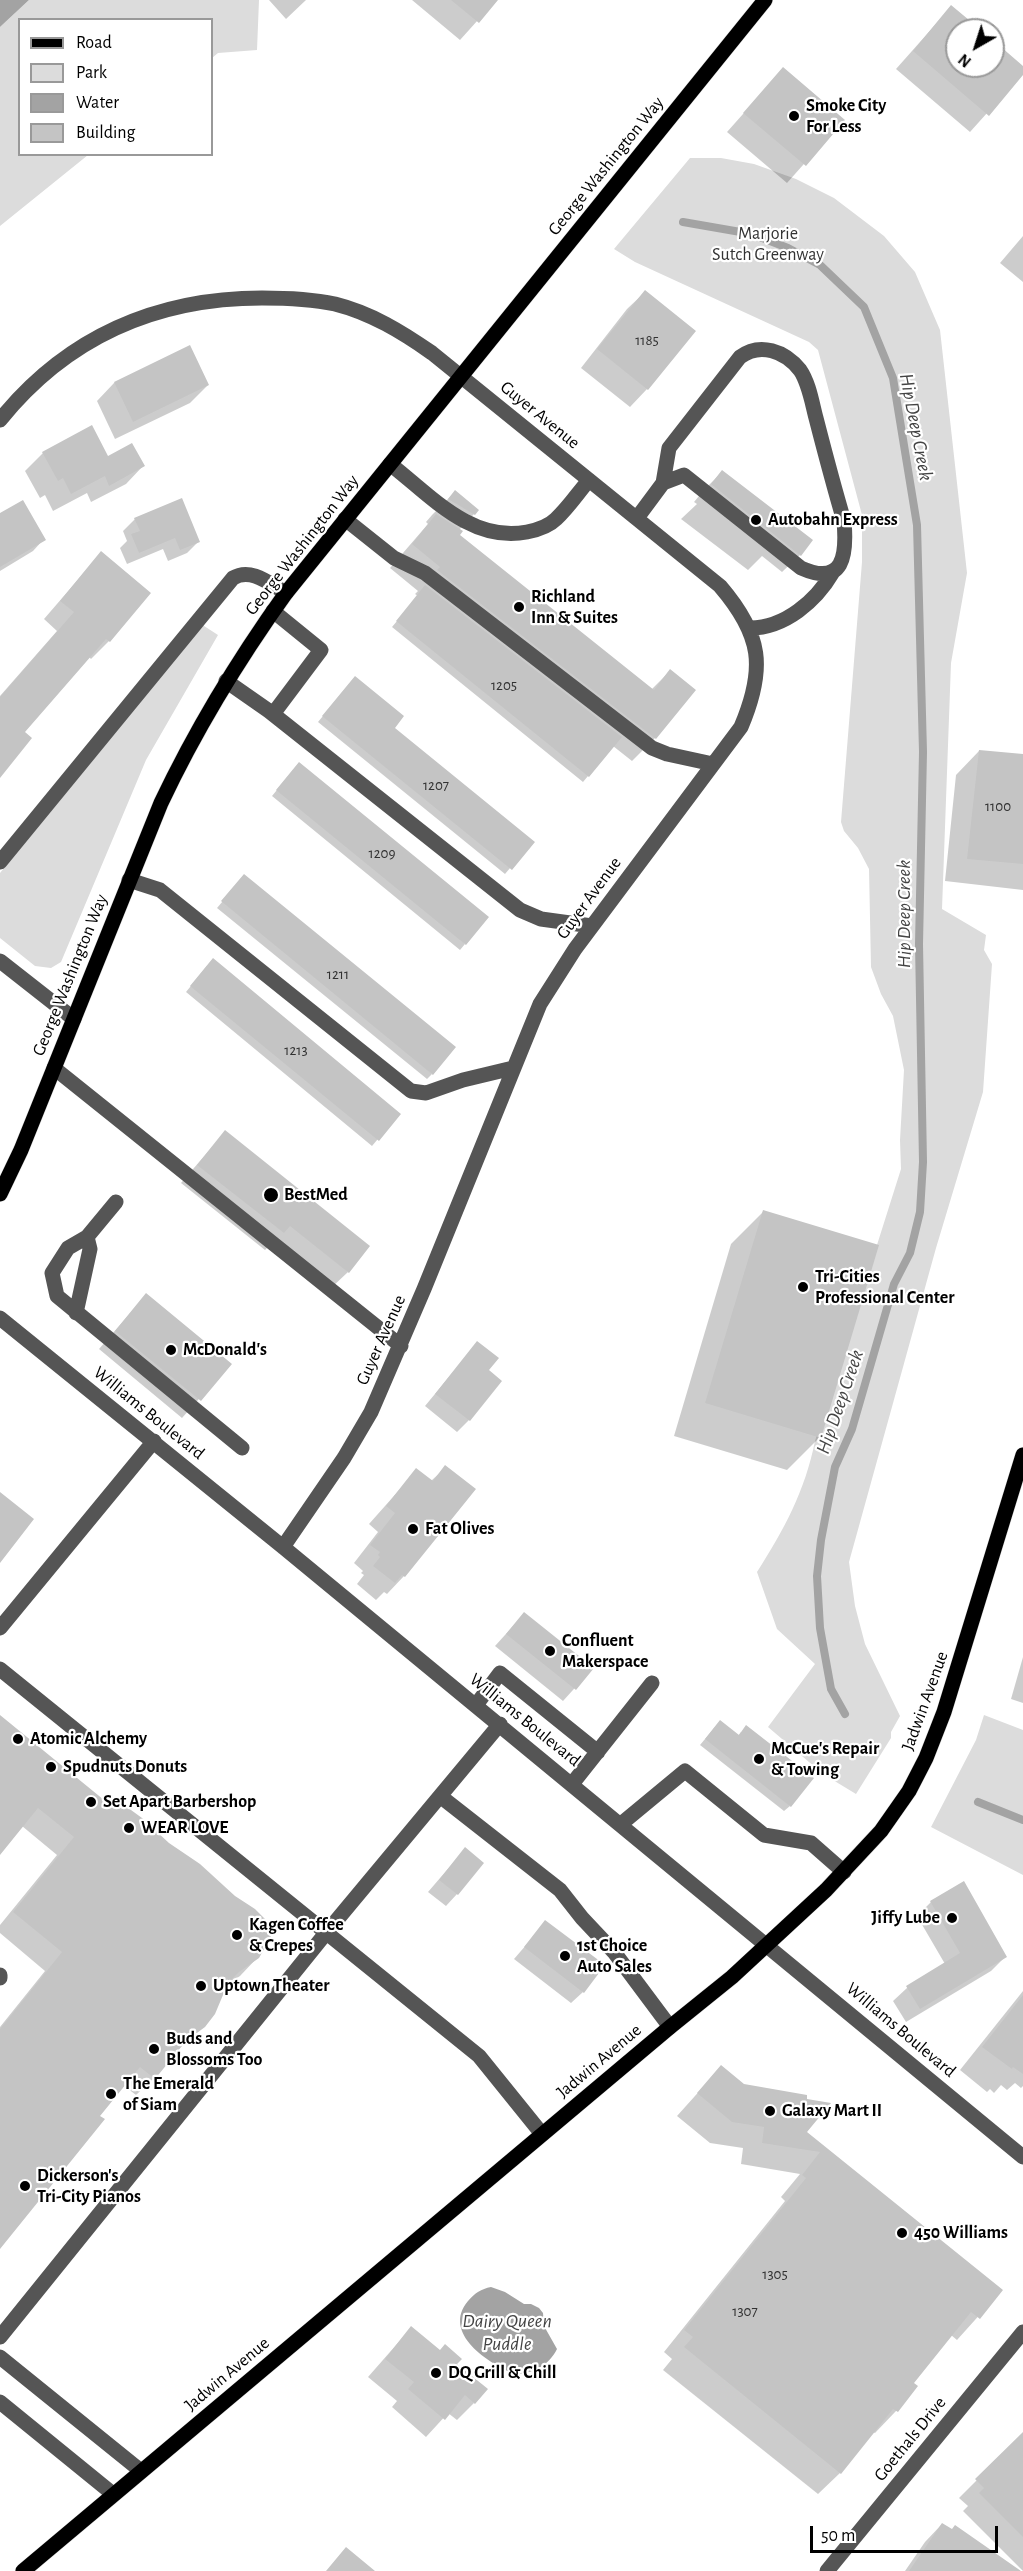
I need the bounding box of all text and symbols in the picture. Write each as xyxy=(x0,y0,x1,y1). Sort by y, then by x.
legend xyxy=(18,18,213,156)
north arrow xyxy=(945,18,1005,78)
text: Road xyxy=(76,34,112,52)
text: N xyxy=(956,51,974,70)
text: Park xyxy=(76,64,107,82)
street label: George Washington Way xyxy=(543,92,669,240)
text: Water xyxy=(76,94,119,112)
place label: Smoke City For Less xyxy=(806,95,886,138)
marker: Smoke City For Less xyxy=(787,109,801,123)
text: Building xyxy=(76,124,135,142)
park label: Marjorie Sutch Greenway xyxy=(712,223,824,266)
house number: 1185 xyxy=(635,331,659,349)
water label: Hip Deep Creek xyxy=(894,371,938,483)
street label: Guyer Avenue xyxy=(496,376,584,454)
street label: George Washington Way xyxy=(240,470,364,620)
place label: Autobahn Express xyxy=(768,509,898,531)
marker: Autobahn Express xyxy=(749,513,763,527)
place label: Richland Inn & Suites xyxy=(531,586,618,628)
marker: Richland Inn & Suites xyxy=(512,600,526,614)
house number: 1205 xyxy=(491,676,517,694)
house number: 1207 xyxy=(423,776,449,794)
house number: 1100 xyxy=(985,797,1011,815)
house number: 1209 xyxy=(369,844,395,862)
street label: Guyer Avenue xyxy=(552,853,626,943)
water label: Hip Deep Creek xyxy=(892,860,916,968)
street label: George Washington Way xyxy=(28,891,112,1059)
house number: 1211 xyxy=(327,965,349,983)
house number: 1213 xyxy=(284,1041,308,1059)
place label: BestMed xyxy=(284,1184,348,1206)
marker: BestMed xyxy=(262,1186,280,1204)
place label: Tri-Cities Professional Center xyxy=(815,1266,955,1308)
marker: Tri-Cities Professional Center xyxy=(796,1280,810,1294)
street label: Guyer Avenue xyxy=(352,1292,410,1388)
place label: McDonald's xyxy=(183,1339,267,1361)
marker: McDonald's xyxy=(164,1343,178,1357)
water label: Hip Deep Creek xyxy=(811,1347,869,1457)
street label: Williams Boulevard xyxy=(89,1362,209,1464)
place label: Fat Olives xyxy=(425,1518,494,1540)
marker: Fat Olives xyxy=(406,1522,420,1536)
place label: Confluent Makerspace xyxy=(562,1630,649,1672)
marker: Confluent Makerspace xyxy=(543,1644,557,1658)
street label: Jadwin Avenue xyxy=(897,1648,953,1754)
street label: Williams Boulevard xyxy=(465,1669,585,1771)
place label: Atomic Alchemy xyxy=(30,1728,147,1750)
marker: Atomic Alchemy xyxy=(11,1732,25,1746)
place label: McCue's Repair & Towing xyxy=(771,1738,879,1780)
marker: McCue's Repair & Towing xyxy=(752,1752,766,1766)
place label: Spudnuts Donuts xyxy=(63,1756,187,1778)
marker: Spudnuts Donuts xyxy=(44,1760,58,1774)
place label: Set Apart Barbershop xyxy=(103,1791,256,1813)
marker: Set Apart Barbershop xyxy=(84,1795,98,1809)
place label: WEAR LOVE xyxy=(141,1817,229,1839)
marker: WEAR LOVE xyxy=(122,1821,136,1835)
place label: Jiffy Lube xyxy=(871,1907,940,1929)
marker: Jiffy Lube xyxy=(945,1911,959,1925)
place label: Kagen Coffee & Crepes xyxy=(249,1914,344,1956)
marker: Kagen Coffee & Crepes xyxy=(230,1928,244,1942)
place label: 1st Choice Auto Sales xyxy=(577,1935,652,1978)
marker: 1st Choice Auto Sales xyxy=(558,1949,572,1963)
place label: Uptown Theater xyxy=(213,1975,330,1997)
street label: Williams Boulevard xyxy=(842,1978,960,2082)
marker: Uptown Theater xyxy=(194,1979,208,1993)
street label: Jadwin Avenue xyxy=(552,2019,646,2103)
place label: Buds and Blossoms Too xyxy=(166,2028,263,2070)
marker: Buds and Blossoms Too xyxy=(147,2042,161,2056)
place label: The Emerald of Siam xyxy=(123,2073,214,2116)
marker: The Emerald of Siam xyxy=(104,2087,118,2101)
place label: Galaxy Mart II xyxy=(782,2100,882,2122)
marker: Galaxy Mart II xyxy=(763,2104,777,2118)
place label: Dickerson's Tri-City Pianos xyxy=(37,2165,141,2208)
marker: Dickerson's Tri-City Pianos xyxy=(18,2179,32,2193)
place label: 450 Williams xyxy=(914,2222,1008,2244)
marker: 450 Williams xyxy=(895,2226,909,2240)
house number: 1305 xyxy=(762,2265,788,2283)
house number: 1307 xyxy=(732,2302,758,2320)
water label: Dairy Queen Puddle xyxy=(462,2309,552,2356)
street label: Jadwin Avenue xyxy=(180,2332,274,2416)
place label: DQ Grill & Chill xyxy=(448,2362,556,2384)
marker: DQ Grill & Chill xyxy=(429,2366,443,2380)
street label: Goethals Drive xyxy=(869,2392,951,2486)
scale bar xyxy=(813,2514,1000,2552)
text: 50 m xyxy=(821,2527,855,2545)

